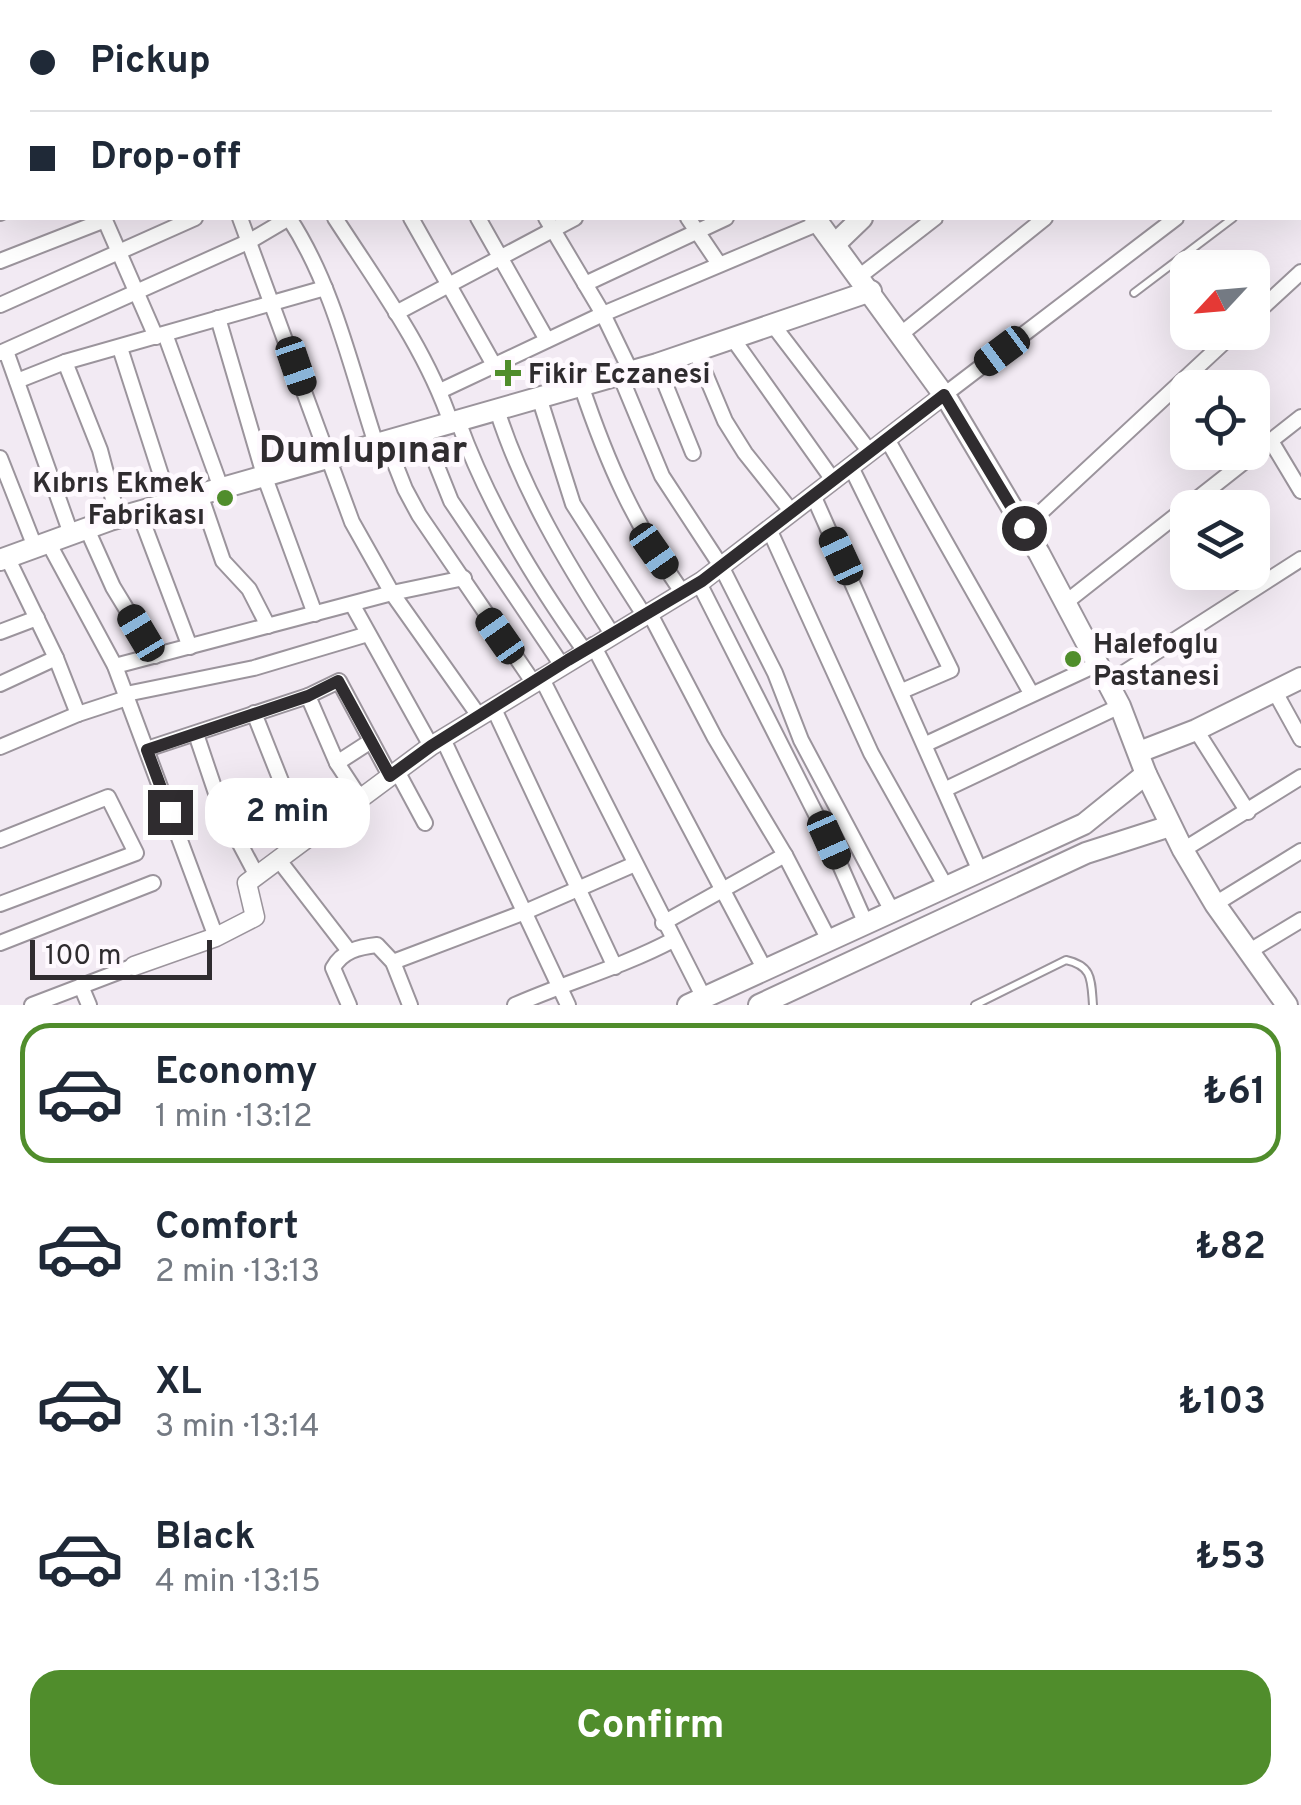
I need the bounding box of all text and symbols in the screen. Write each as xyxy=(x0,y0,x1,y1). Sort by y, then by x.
text: Pickup xyxy=(90,38,211,87)
text: Drop-off xyxy=(90,134,241,183)
north arrow xyxy=(1170,250,1270,350)
map controls xyxy=(1170,250,1270,590)
car xyxy=(969,321,1035,381)
car xyxy=(272,333,320,399)
place label: Fikir Eczanesi xyxy=(528,358,710,394)
marker: Fikir Eczanesi xyxy=(497,362,519,384)
button: locate xyxy=(1170,370,1270,470)
district label: Dumlupınar xyxy=(259,428,467,477)
place label: Kıbrıs Ekmek Fabrikası xyxy=(32,467,205,535)
marker: Kıbrıs Ekmek Fabrikası xyxy=(214,487,236,509)
button: layers xyxy=(1170,490,1270,590)
route start xyxy=(1002,506,1047,551)
car xyxy=(625,518,683,584)
car xyxy=(815,522,867,590)
car xyxy=(113,600,169,666)
car xyxy=(471,603,529,669)
place label: Halefoglu Pastanesi xyxy=(1093,628,1220,696)
marker: Halefoglu Pastanesi xyxy=(1062,648,1084,670)
callout: 2 min xyxy=(205,777,370,847)
route end xyxy=(148,790,193,835)
text: 2 min xyxy=(246,793,329,833)
car xyxy=(803,806,855,874)
scale bar xyxy=(30,935,212,980)
text: 100 m xyxy=(45,939,121,975)
icon: car xyxy=(35,1048,125,1138)
text: Economy xyxy=(155,1049,317,1098)
text: ₺61 xyxy=(1202,1069,1266,1118)
text: 1 min · 13:12 xyxy=(155,1098,313,1138)
icon: car xyxy=(35,1203,125,1293)
text: Comfort xyxy=(155,1204,299,1253)
text: ₺82 xyxy=(1195,1224,1266,1273)
text: 2 min · 13:13 xyxy=(155,1253,320,1293)
icon: car xyxy=(35,1358,125,1448)
text: XL xyxy=(155,1359,202,1408)
text: ₺103 xyxy=(1178,1379,1266,1428)
text: 3 min · 13:14 xyxy=(155,1408,320,1448)
icon: car xyxy=(35,1513,125,1603)
text: Black xyxy=(155,1514,255,1563)
text: ₺53 xyxy=(1195,1534,1266,1583)
text: 4 min · 13:15 xyxy=(155,1563,321,1603)
button: Confirm xyxy=(30,1670,1271,1785)

